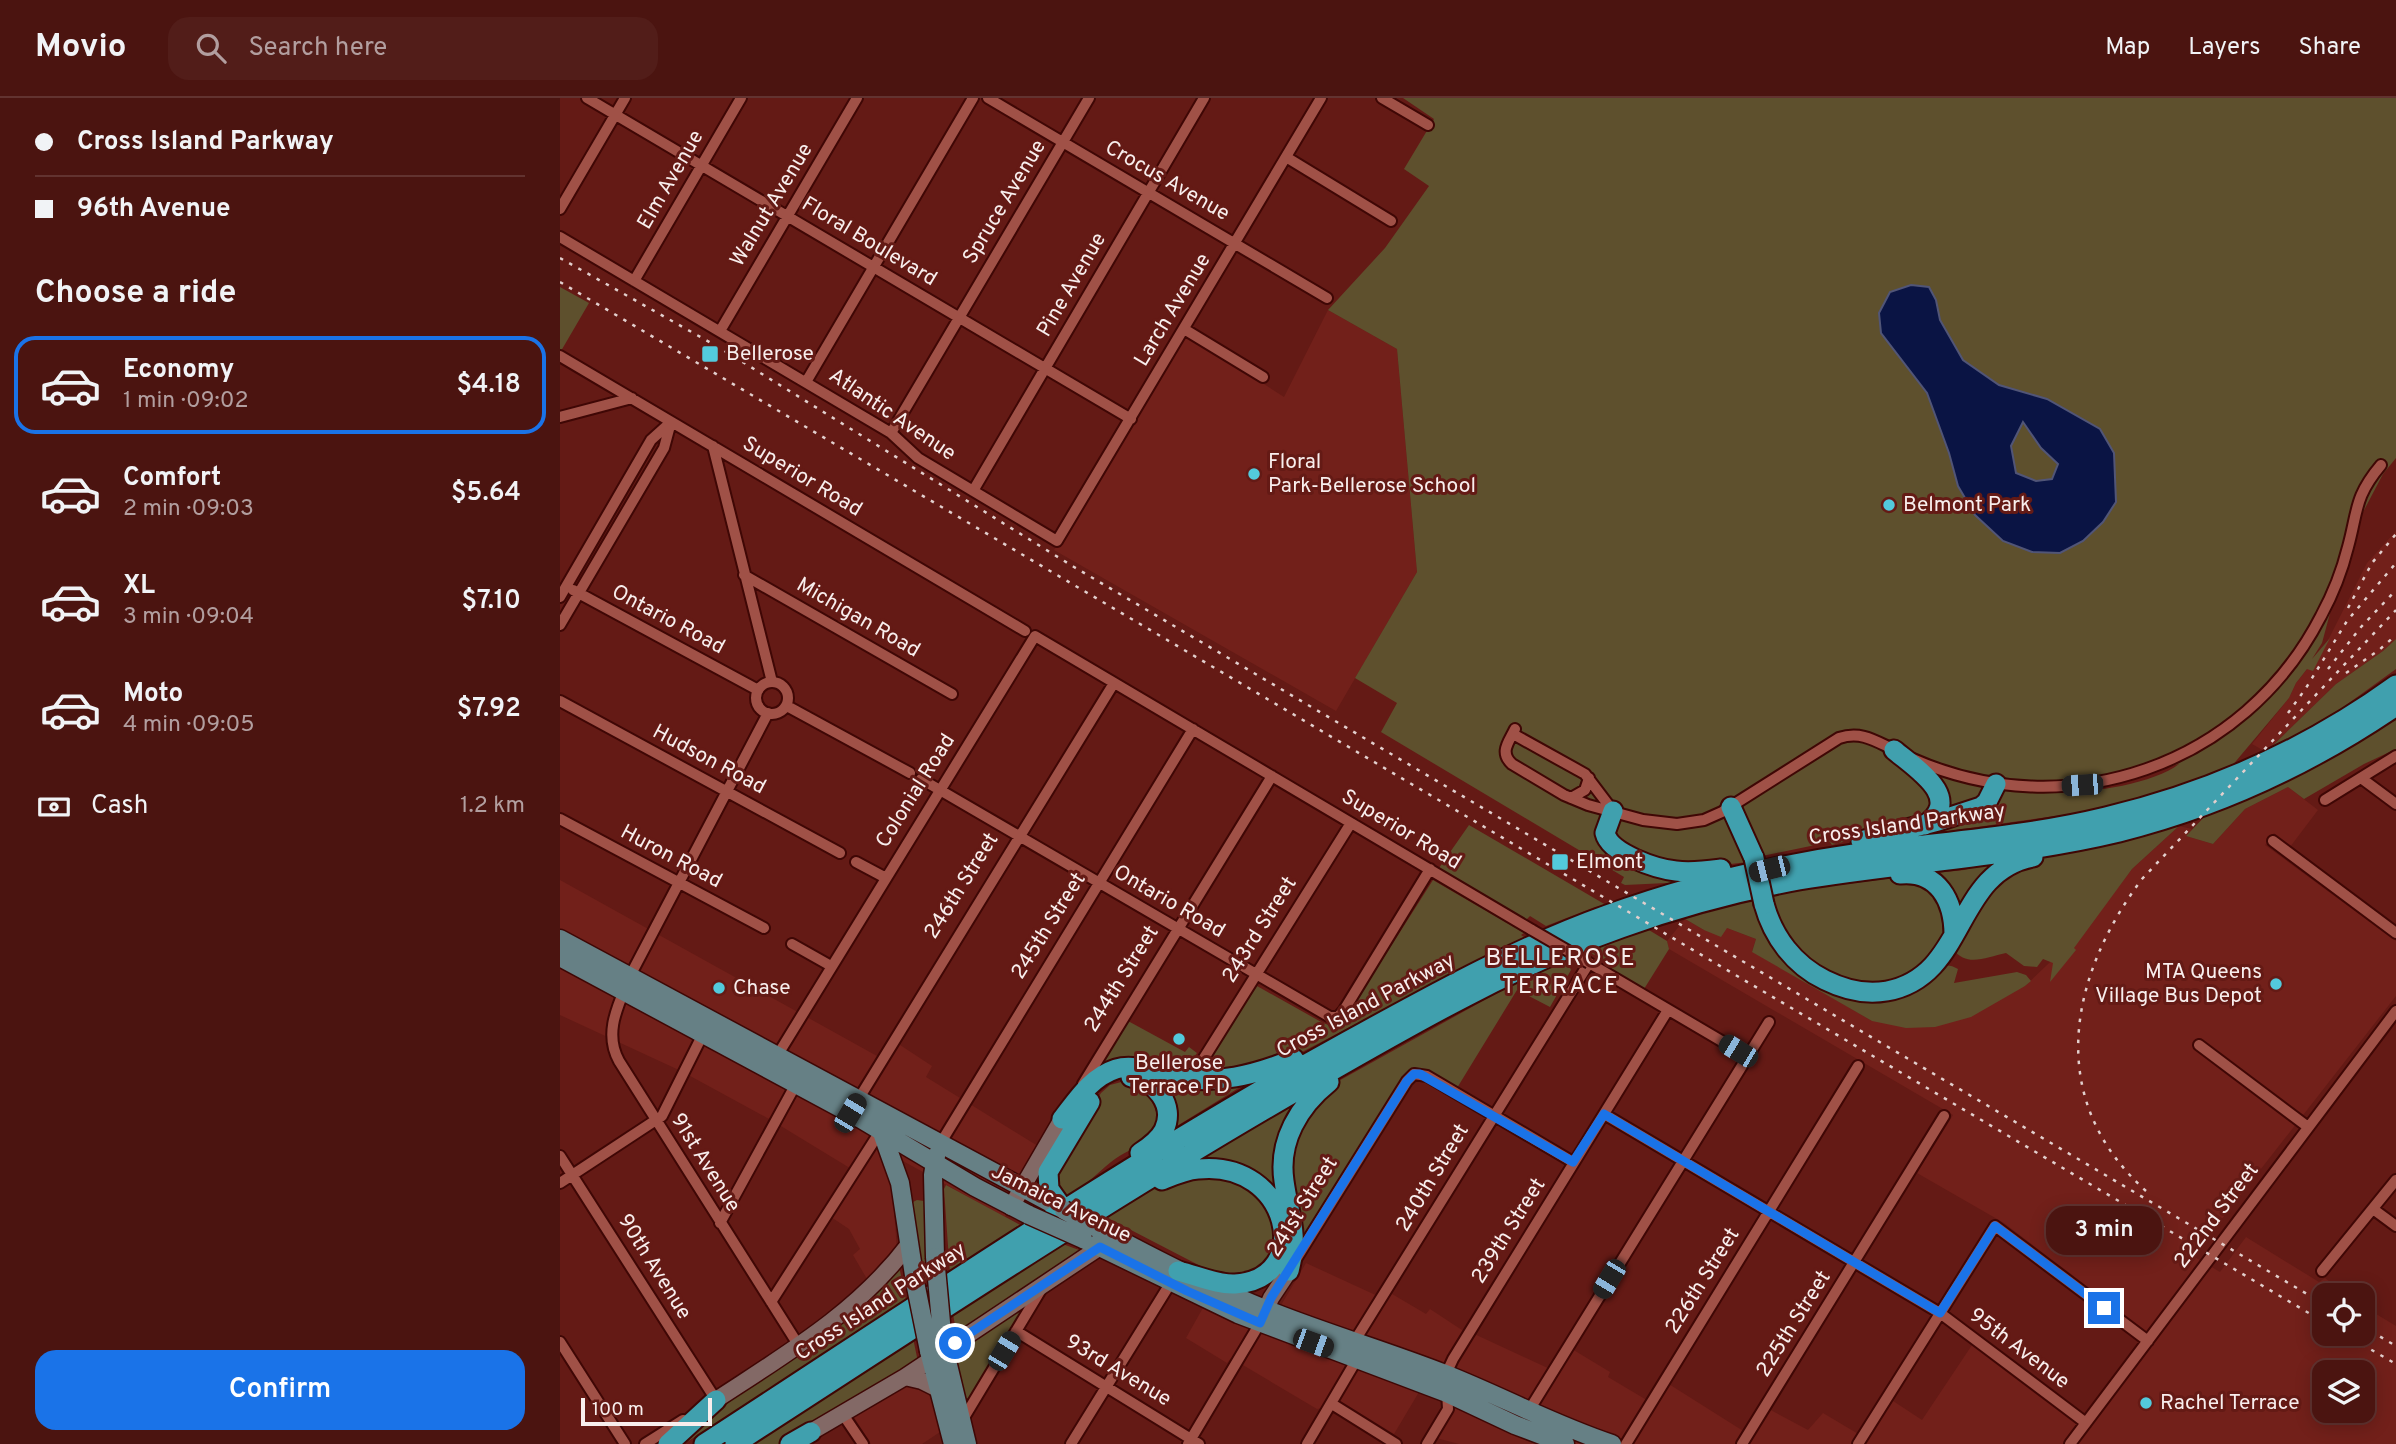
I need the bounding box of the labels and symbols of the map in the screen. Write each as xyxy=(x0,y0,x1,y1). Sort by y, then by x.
street label: Elm Avenue xyxy=(632,126,710,234)
street label: Crocus Avenue xyxy=(1100,134,1234,228)
street label: Spruce Avenue xyxy=(957,135,1053,269)
street label: Walnut Avenue xyxy=(724,138,820,272)
street label: Floral Boulevard xyxy=(796,191,942,293)
street label: Pine Avenue xyxy=(1031,228,1113,342)
street label: Larch Avenue xyxy=(1129,248,1217,372)
place label: Bellerose xyxy=(726,341,814,368)
marker: Bellerose xyxy=(700,344,720,364)
street label: Atlantic Avenue xyxy=(823,363,961,467)
street label: Superior Road xyxy=(737,431,867,523)
place label: Floral Park-Bellerose School xyxy=(1268,449,1476,500)
marker: Floral Park-Bellerose School xyxy=(1246,466,1262,482)
place label: Belmont Park xyxy=(1903,492,2031,519)
marker: Belmont Park xyxy=(1881,497,1897,513)
street label: Michigan Road xyxy=(791,572,925,664)
street label: Ontario Road xyxy=(607,579,729,661)
street label: Hudson Road xyxy=(648,719,770,801)
street label: Colonial Road xyxy=(870,729,962,853)
car xyxy=(2061,773,2104,797)
street label: Superior Road xyxy=(1336,784,1466,876)
street label: Cross Island Parkway xyxy=(1807,798,2007,852)
street label: Huron Road xyxy=(616,819,726,895)
street label: 246th Street xyxy=(919,828,1005,944)
place label: Elmont xyxy=(1576,849,1643,876)
marker: Elmont xyxy=(1550,852,1570,872)
car xyxy=(1747,854,1792,884)
street label: Ontario Road xyxy=(1108,859,1230,945)
street label: 245th Street xyxy=(1006,868,1092,984)
street label: 243rd Street xyxy=(1217,872,1303,988)
street label: 244th Street xyxy=(1079,921,1165,1037)
district label: BELLEROSE TERRACE xyxy=(1485,944,1637,1002)
street label: Cross Island Parkway xyxy=(1272,948,1460,1064)
place label: MTA Queens Village Bus Depot xyxy=(2095,959,2262,1010)
place label: Chase xyxy=(733,975,791,1002)
marker: MTA Queens Village Bus Depot xyxy=(2268,976,2284,992)
marker: Chase xyxy=(711,980,727,996)
marker: Bellerose Terrace FD xyxy=(1171,1031,1187,1047)
car xyxy=(1715,1031,1762,1071)
place label: Bellerose Terrace FD xyxy=(1128,1050,1230,1101)
car xyxy=(831,1090,870,1136)
street label: 91st Avenue xyxy=(664,1108,746,1218)
street label: 240th Street xyxy=(1390,1119,1476,1237)
street label: 241st Street xyxy=(1261,1152,1345,1262)
street label: Jamaica Avenue xyxy=(986,1158,1136,1250)
street label: 222nd Street xyxy=(2169,1158,2265,1274)
street label: 239th Street xyxy=(1466,1173,1552,1289)
callout: 3 min xyxy=(2046,1206,2162,1256)
street label: 90th Avenue xyxy=(611,1209,697,1325)
street label: 226th Street xyxy=(1660,1223,1746,1339)
street label: Cross Island Parkway xyxy=(790,1237,972,1367)
car xyxy=(1590,1256,1629,1302)
street label: 225th Street xyxy=(1751,1266,1837,1382)
route end xyxy=(2088,1292,2120,1324)
street label: 95th Avenue xyxy=(1963,1302,2075,1396)
car xyxy=(1290,1326,1337,1360)
route start xyxy=(939,1327,971,1359)
car xyxy=(985,1328,1024,1374)
street label: 93rd Avenue xyxy=(1060,1329,1176,1413)
place label: Rachel Terrace xyxy=(2160,1390,2300,1417)
scale bar xyxy=(581,1395,712,1427)
marker: Rachel Terrace xyxy=(2138,1395,2154,1411)

